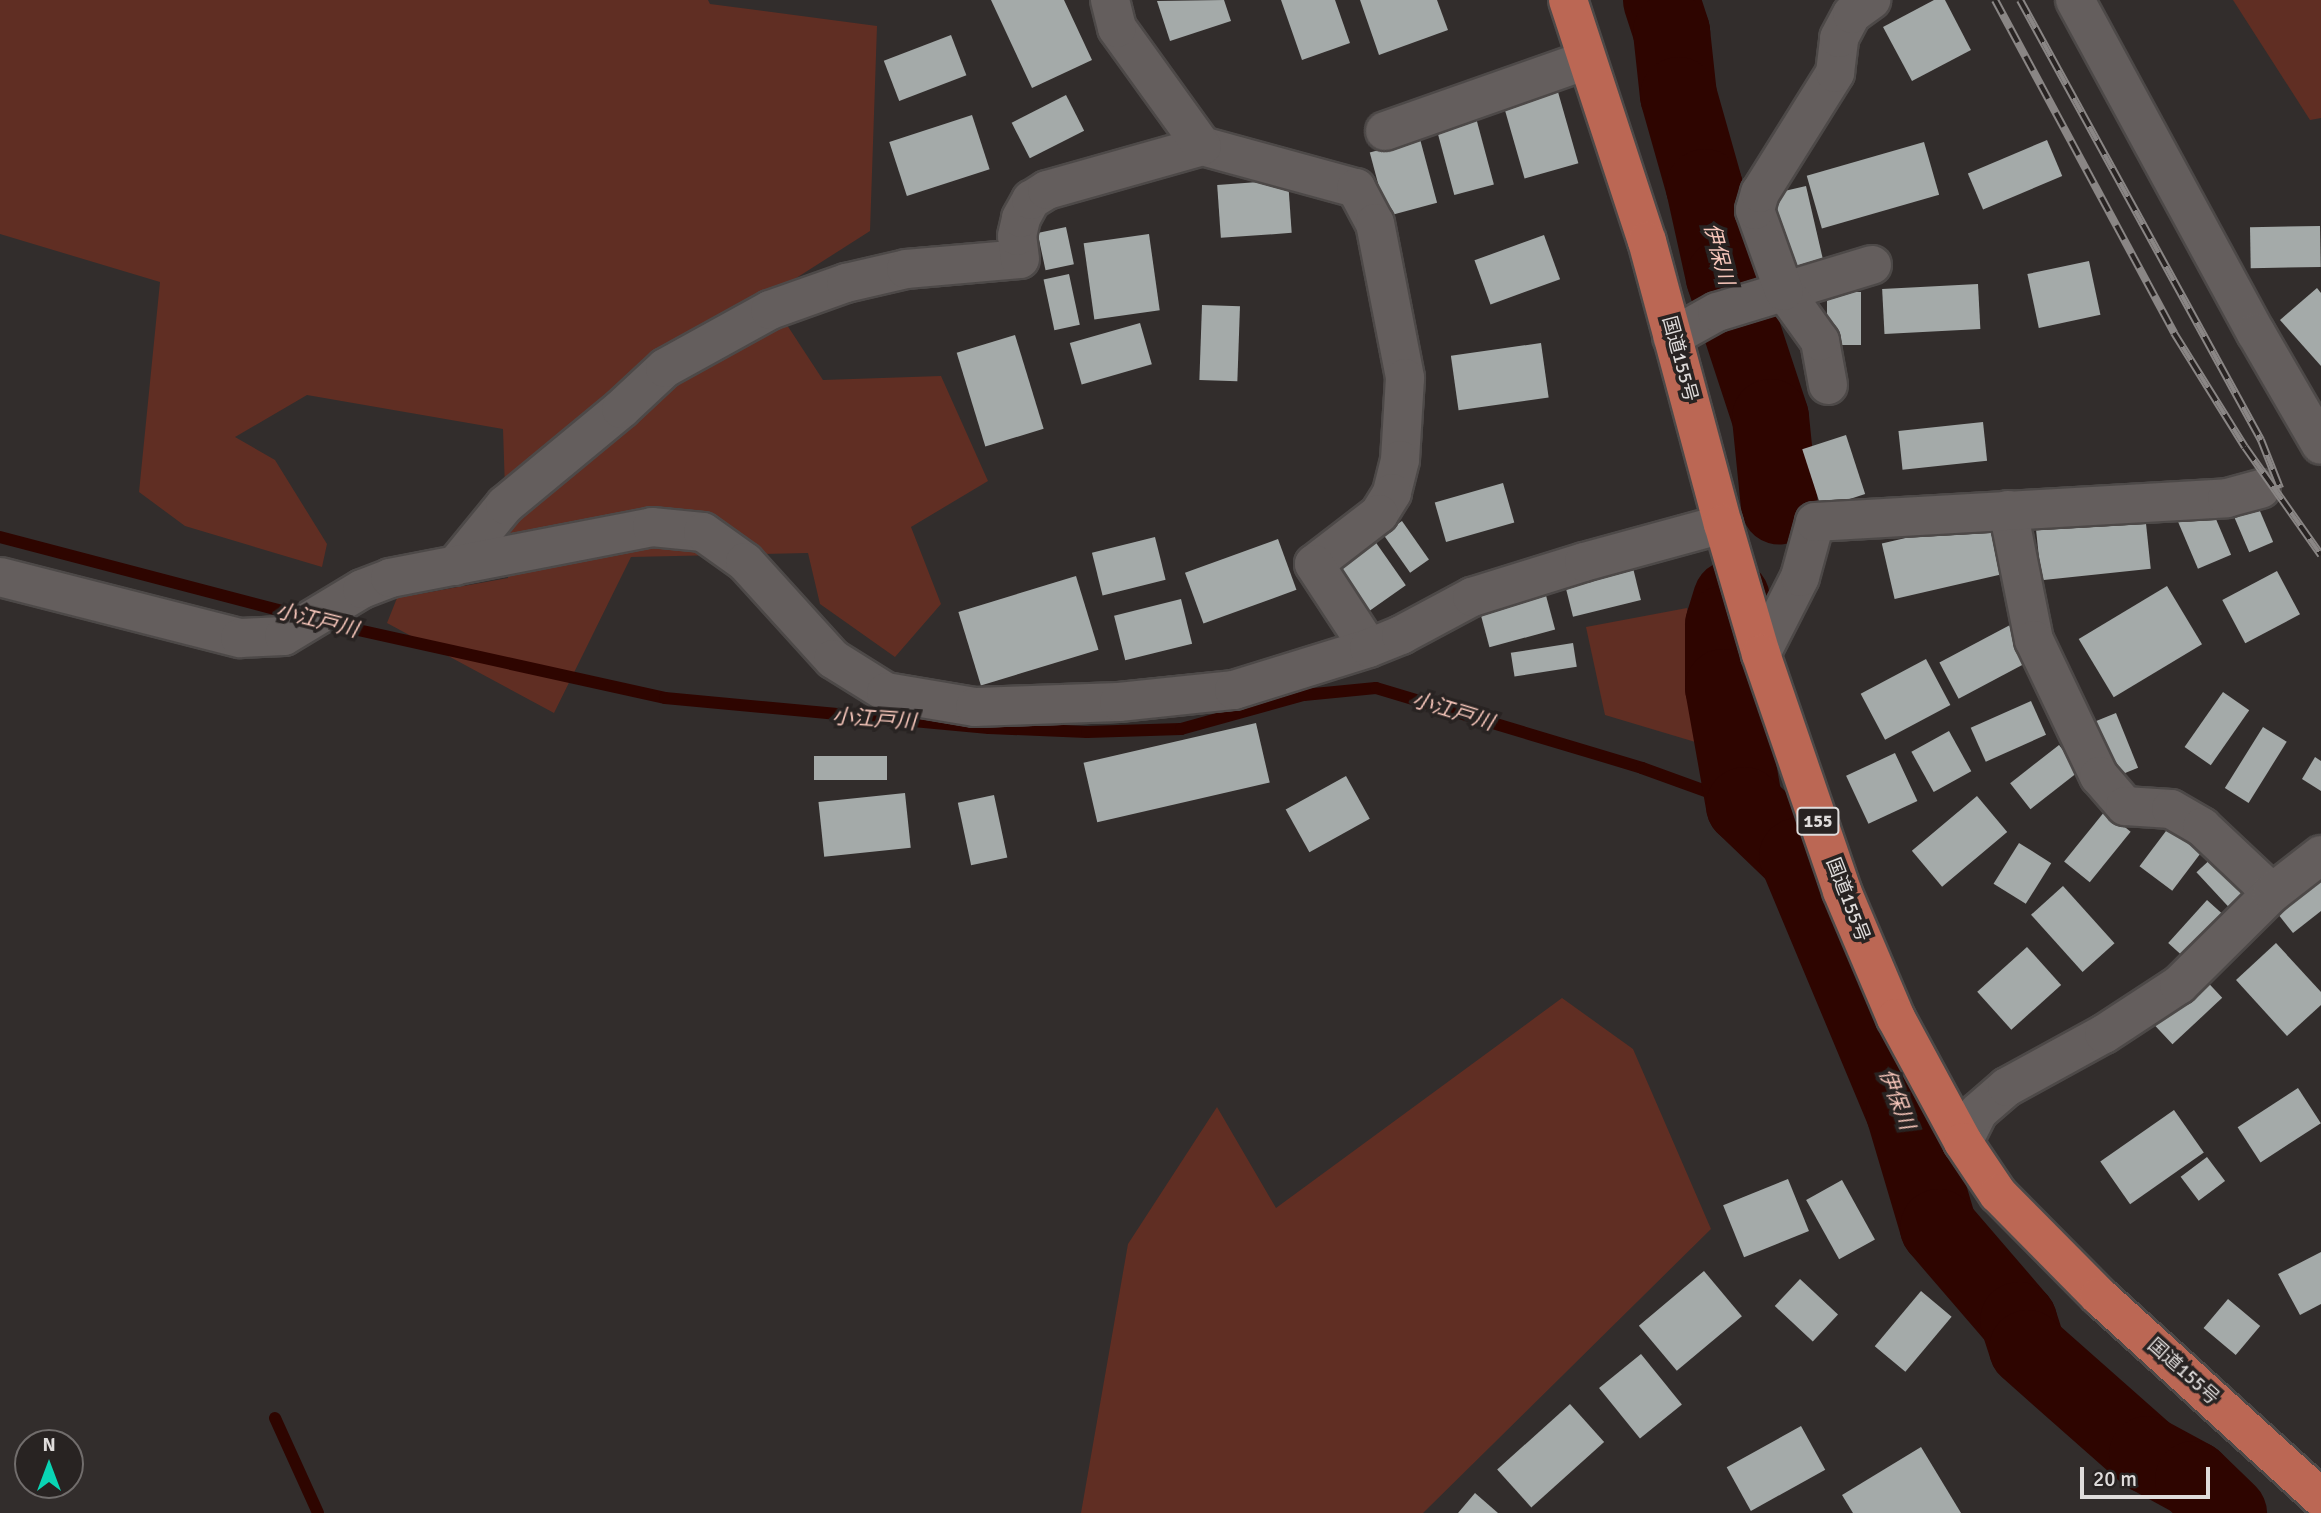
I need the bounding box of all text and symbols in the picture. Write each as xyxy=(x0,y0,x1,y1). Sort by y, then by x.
water label: 伊保川 xyxy=(1699,220,1739,288)
street label: 国道155号 xyxy=(1657,314,1701,404)
water label: 小江戸川 xyxy=(273,598,361,642)
water label: 小江戸川 xyxy=(1409,687,1497,735)
water label: 小江戸川 xyxy=(831,704,917,734)
road number: 155 xyxy=(1795,806,1841,836)
street label: 国道155号 xyxy=(1821,855,1873,945)
water label: 伊保川 xyxy=(1874,1065,1920,1133)
street label: 国道155号 xyxy=(2143,1334,2223,1410)
north arrow xyxy=(14,1429,84,1499)
text: N xyxy=(42,1433,56,1457)
scale bar xyxy=(2083,1454,2212,1498)
text: 20 m xyxy=(2093,1466,2137,1492)

